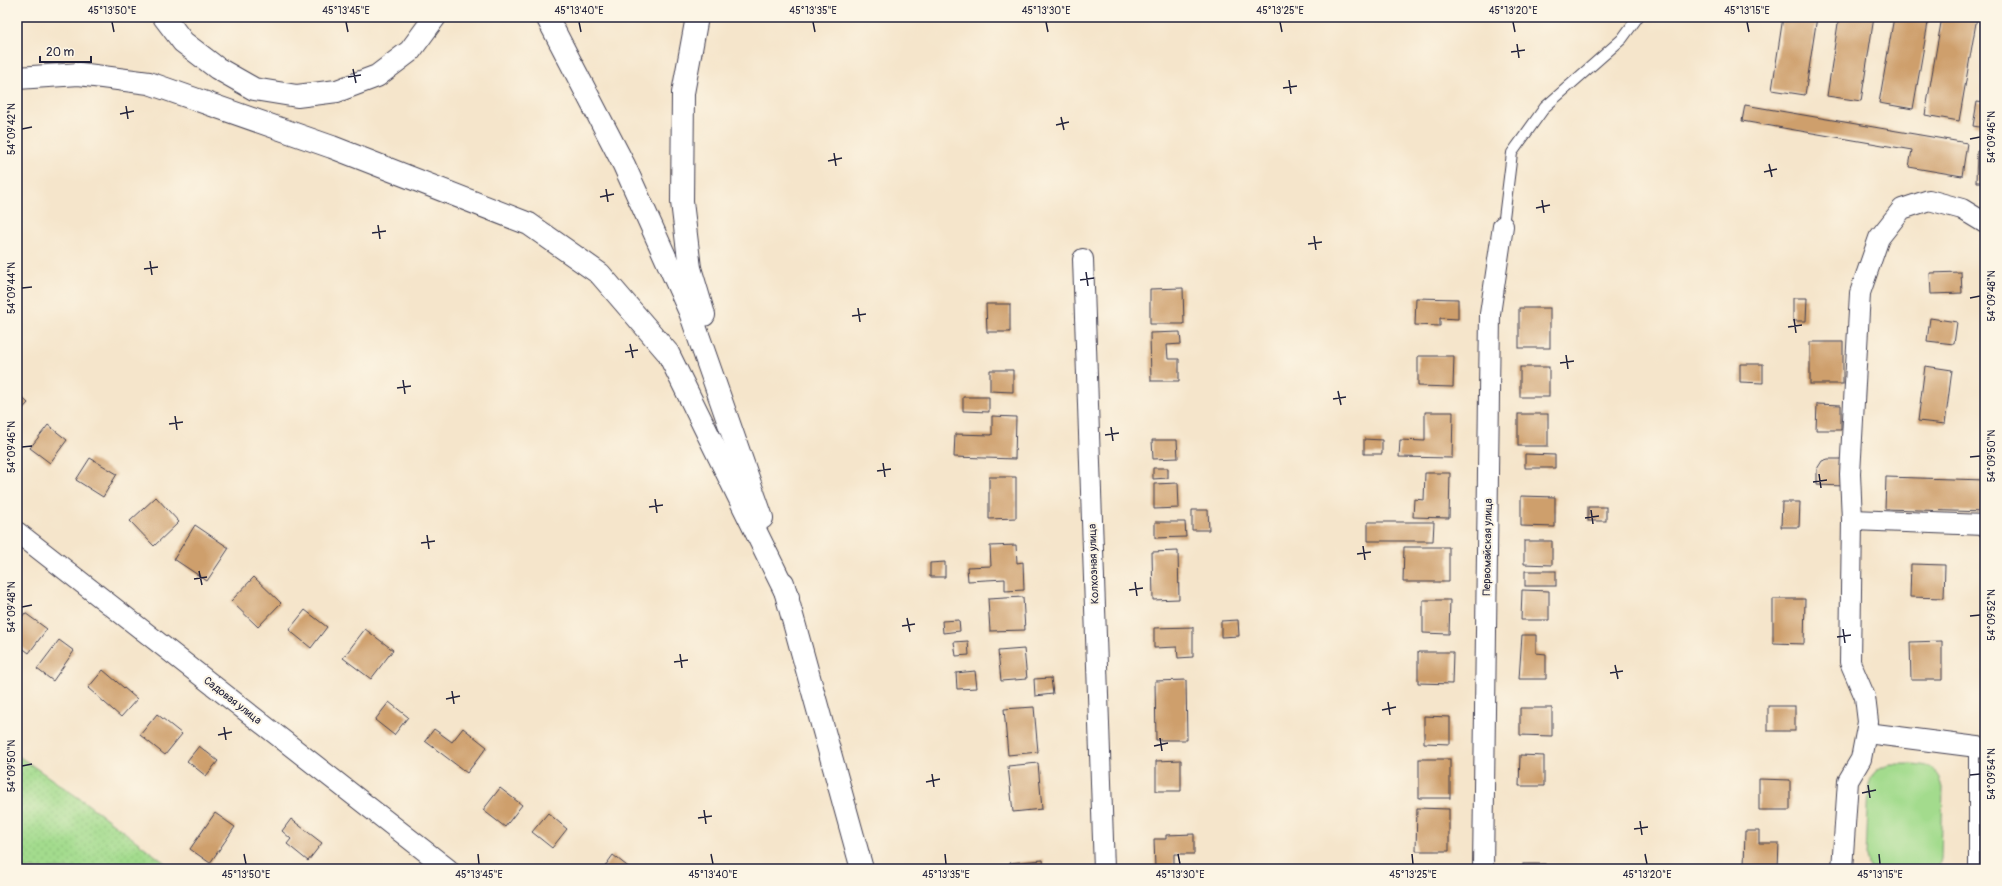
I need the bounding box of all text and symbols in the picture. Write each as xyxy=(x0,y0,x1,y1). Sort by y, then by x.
text: 45°13'50"E xyxy=(88,5,136,17)
text: 45°13'45"E xyxy=(322,5,370,17)
text: 45°13'40"E xyxy=(555,5,603,17)
text: 45°13'35"E xyxy=(789,5,837,17)
text: 45°13'30"E xyxy=(1022,5,1070,17)
text: 45°13'25"E xyxy=(1256,5,1304,17)
text: 45°13'20"E xyxy=(1489,5,1537,17)
text: 45°13'15"E xyxy=(1724,5,1770,17)
scale bar xyxy=(40,38,91,64)
text: 20 m xyxy=(46,45,75,60)
text: 54°09'42"N xyxy=(6,103,18,155)
text: 54°09'46"N xyxy=(1986,111,1998,163)
text: 54°09'44"N xyxy=(6,262,18,314)
text: 54°09'48"N xyxy=(1986,270,1998,322)
text: 54°09'46"N xyxy=(6,421,18,473)
text: 54°09'50"N xyxy=(1986,429,1998,482)
street label: Первомайская улица xyxy=(1480,498,1495,596)
street label: Колхозная улица xyxy=(1086,524,1101,604)
text: 54°09'48"N xyxy=(6,581,18,633)
text: 54°09'52"N xyxy=(1986,589,1998,641)
street label: Садовая улица xyxy=(201,674,264,727)
text: 54°09'50"N xyxy=(6,739,18,792)
text: 54°09'54"N xyxy=(1986,748,1998,800)
text: 45°13'50"E xyxy=(222,869,270,881)
text: 45°13'45"E xyxy=(455,869,503,881)
text: 45°13'40"E xyxy=(689,869,737,881)
text: 45°13'35"E xyxy=(922,869,970,881)
text: 45°13'30"E xyxy=(1156,869,1204,881)
text: 45°13'25"E xyxy=(1389,869,1437,881)
text: 45°13'20"E xyxy=(1623,869,1671,881)
text: 45°13'15"E xyxy=(1857,869,1903,881)

